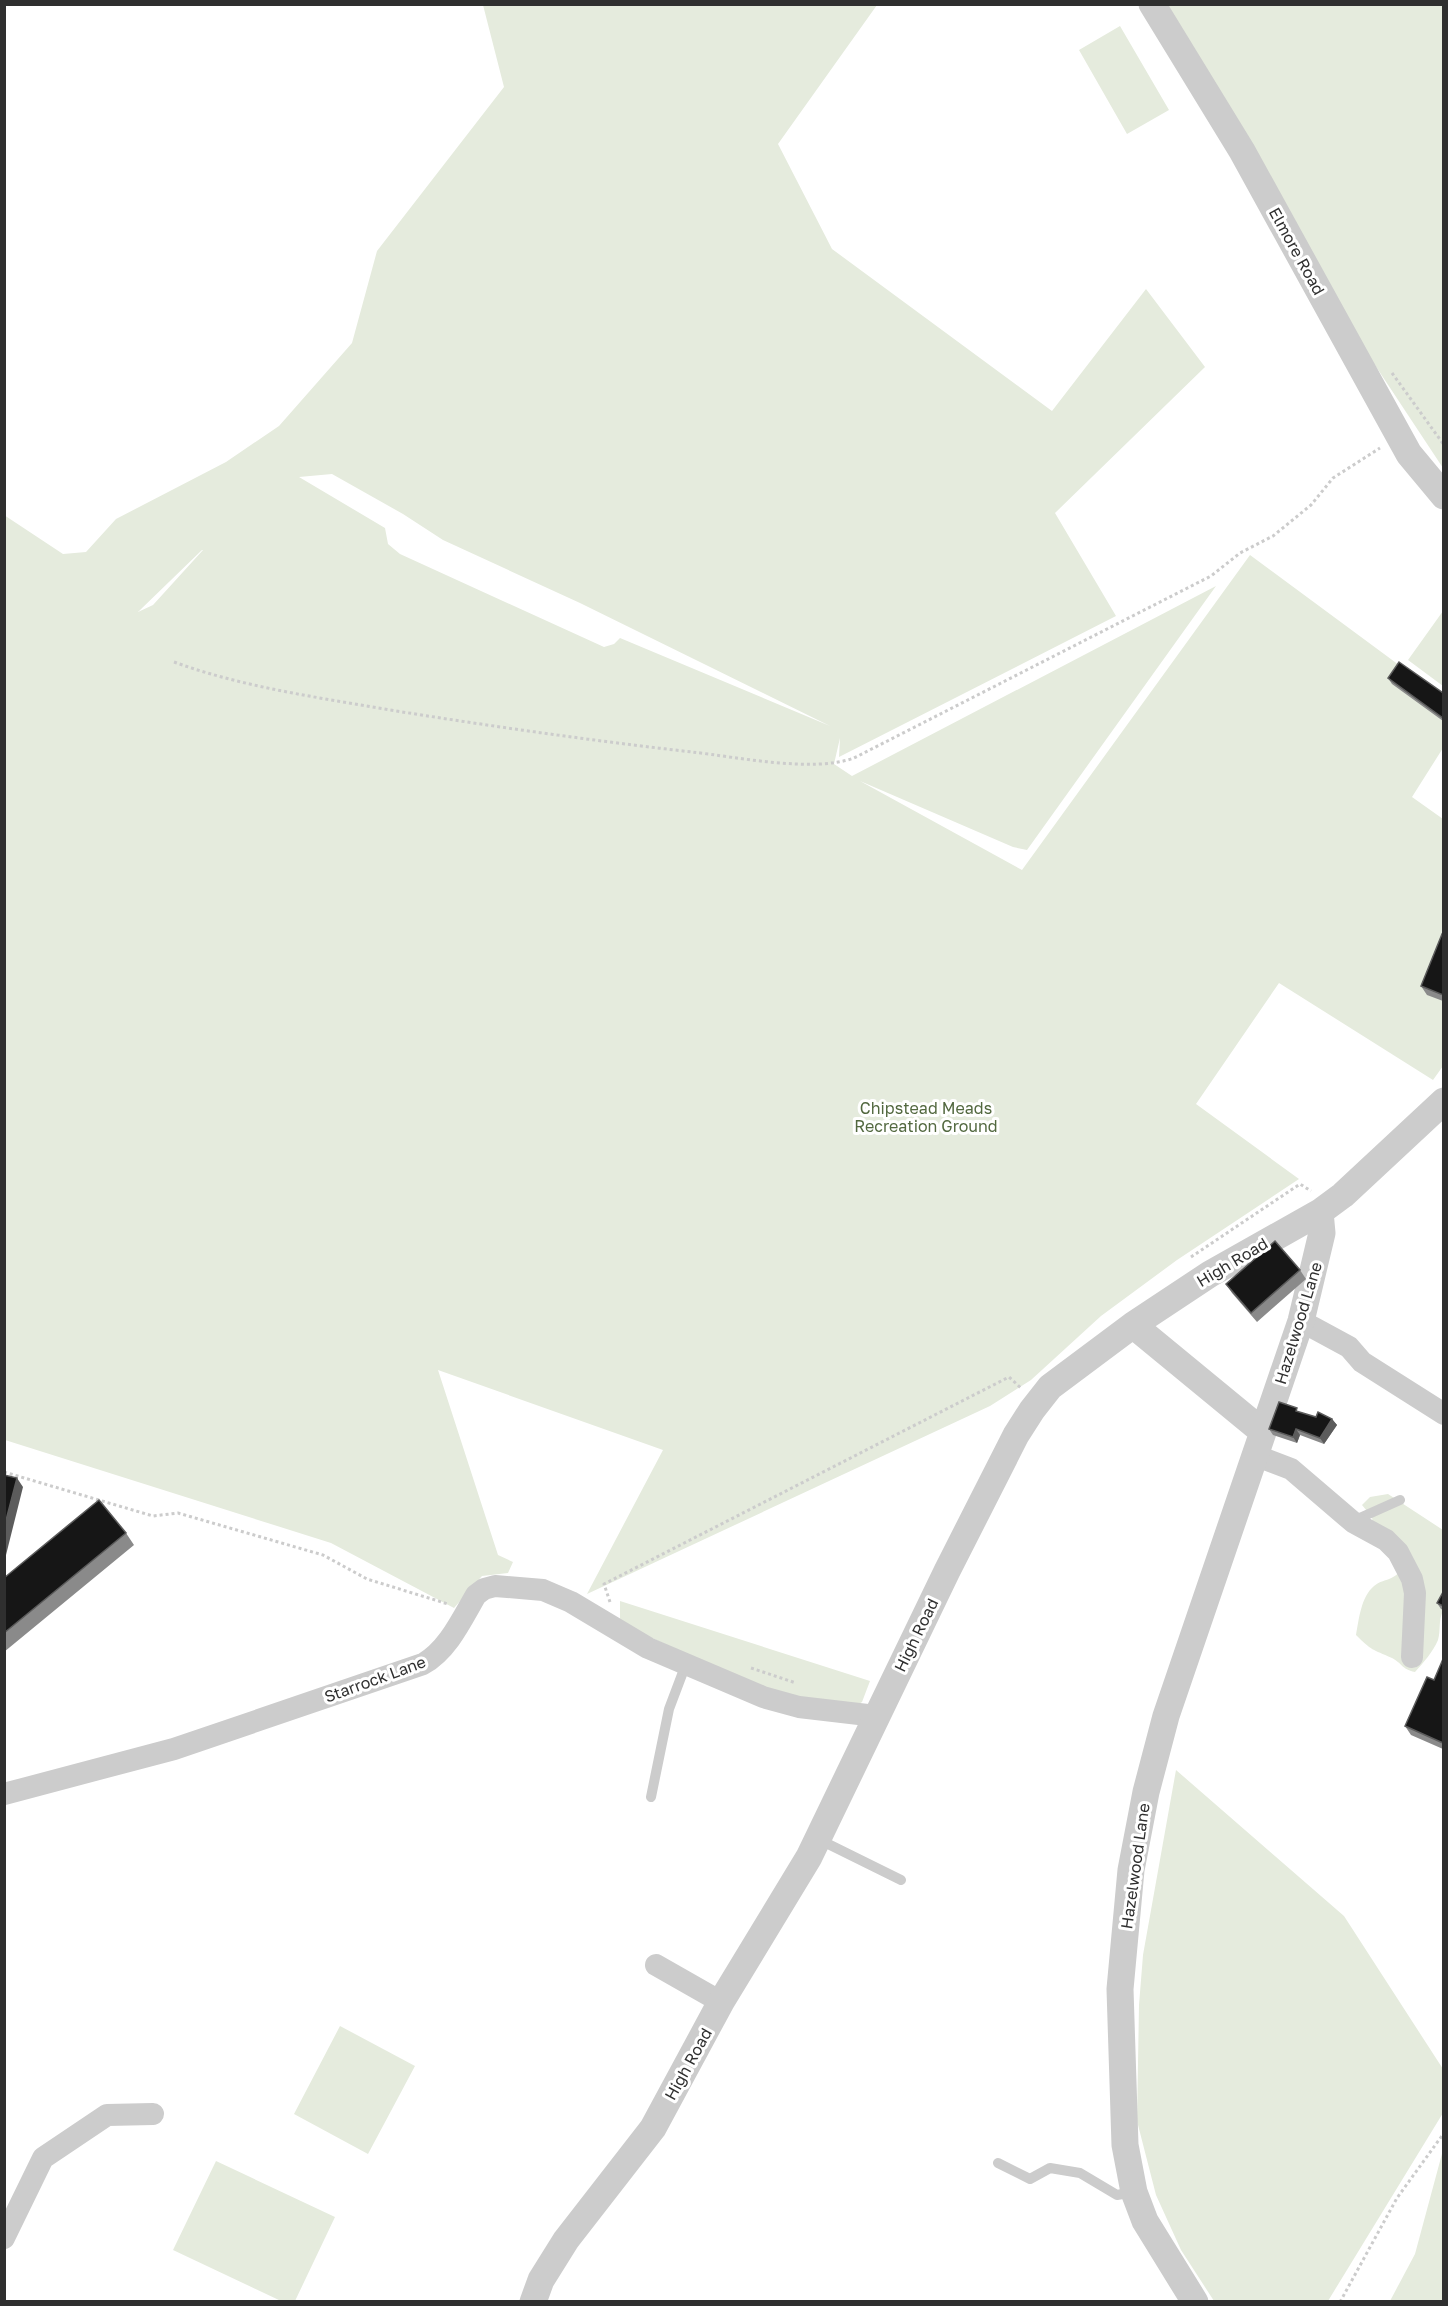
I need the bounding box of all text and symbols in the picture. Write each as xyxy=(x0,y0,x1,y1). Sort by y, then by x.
street label: Elmore Road xyxy=(1265,204,1329,298)
park label: Chipstead Meads Recreation Ground xyxy=(854,1098,998,1136)
street label: High Road xyxy=(1193,1233,1271,1291)
street label: Hazelwood Lane xyxy=(1270,1259,1326,1387)
street label: High Road xyxy=(890,1595,942,1675)
street label: Starrock Lane xyxy=(322,1651,428,1707)
street label: Hazelwood Lane xyxy=(1116,1802,1154,1930)
street label: High Road xyxy=(660,2024,716,2104)

